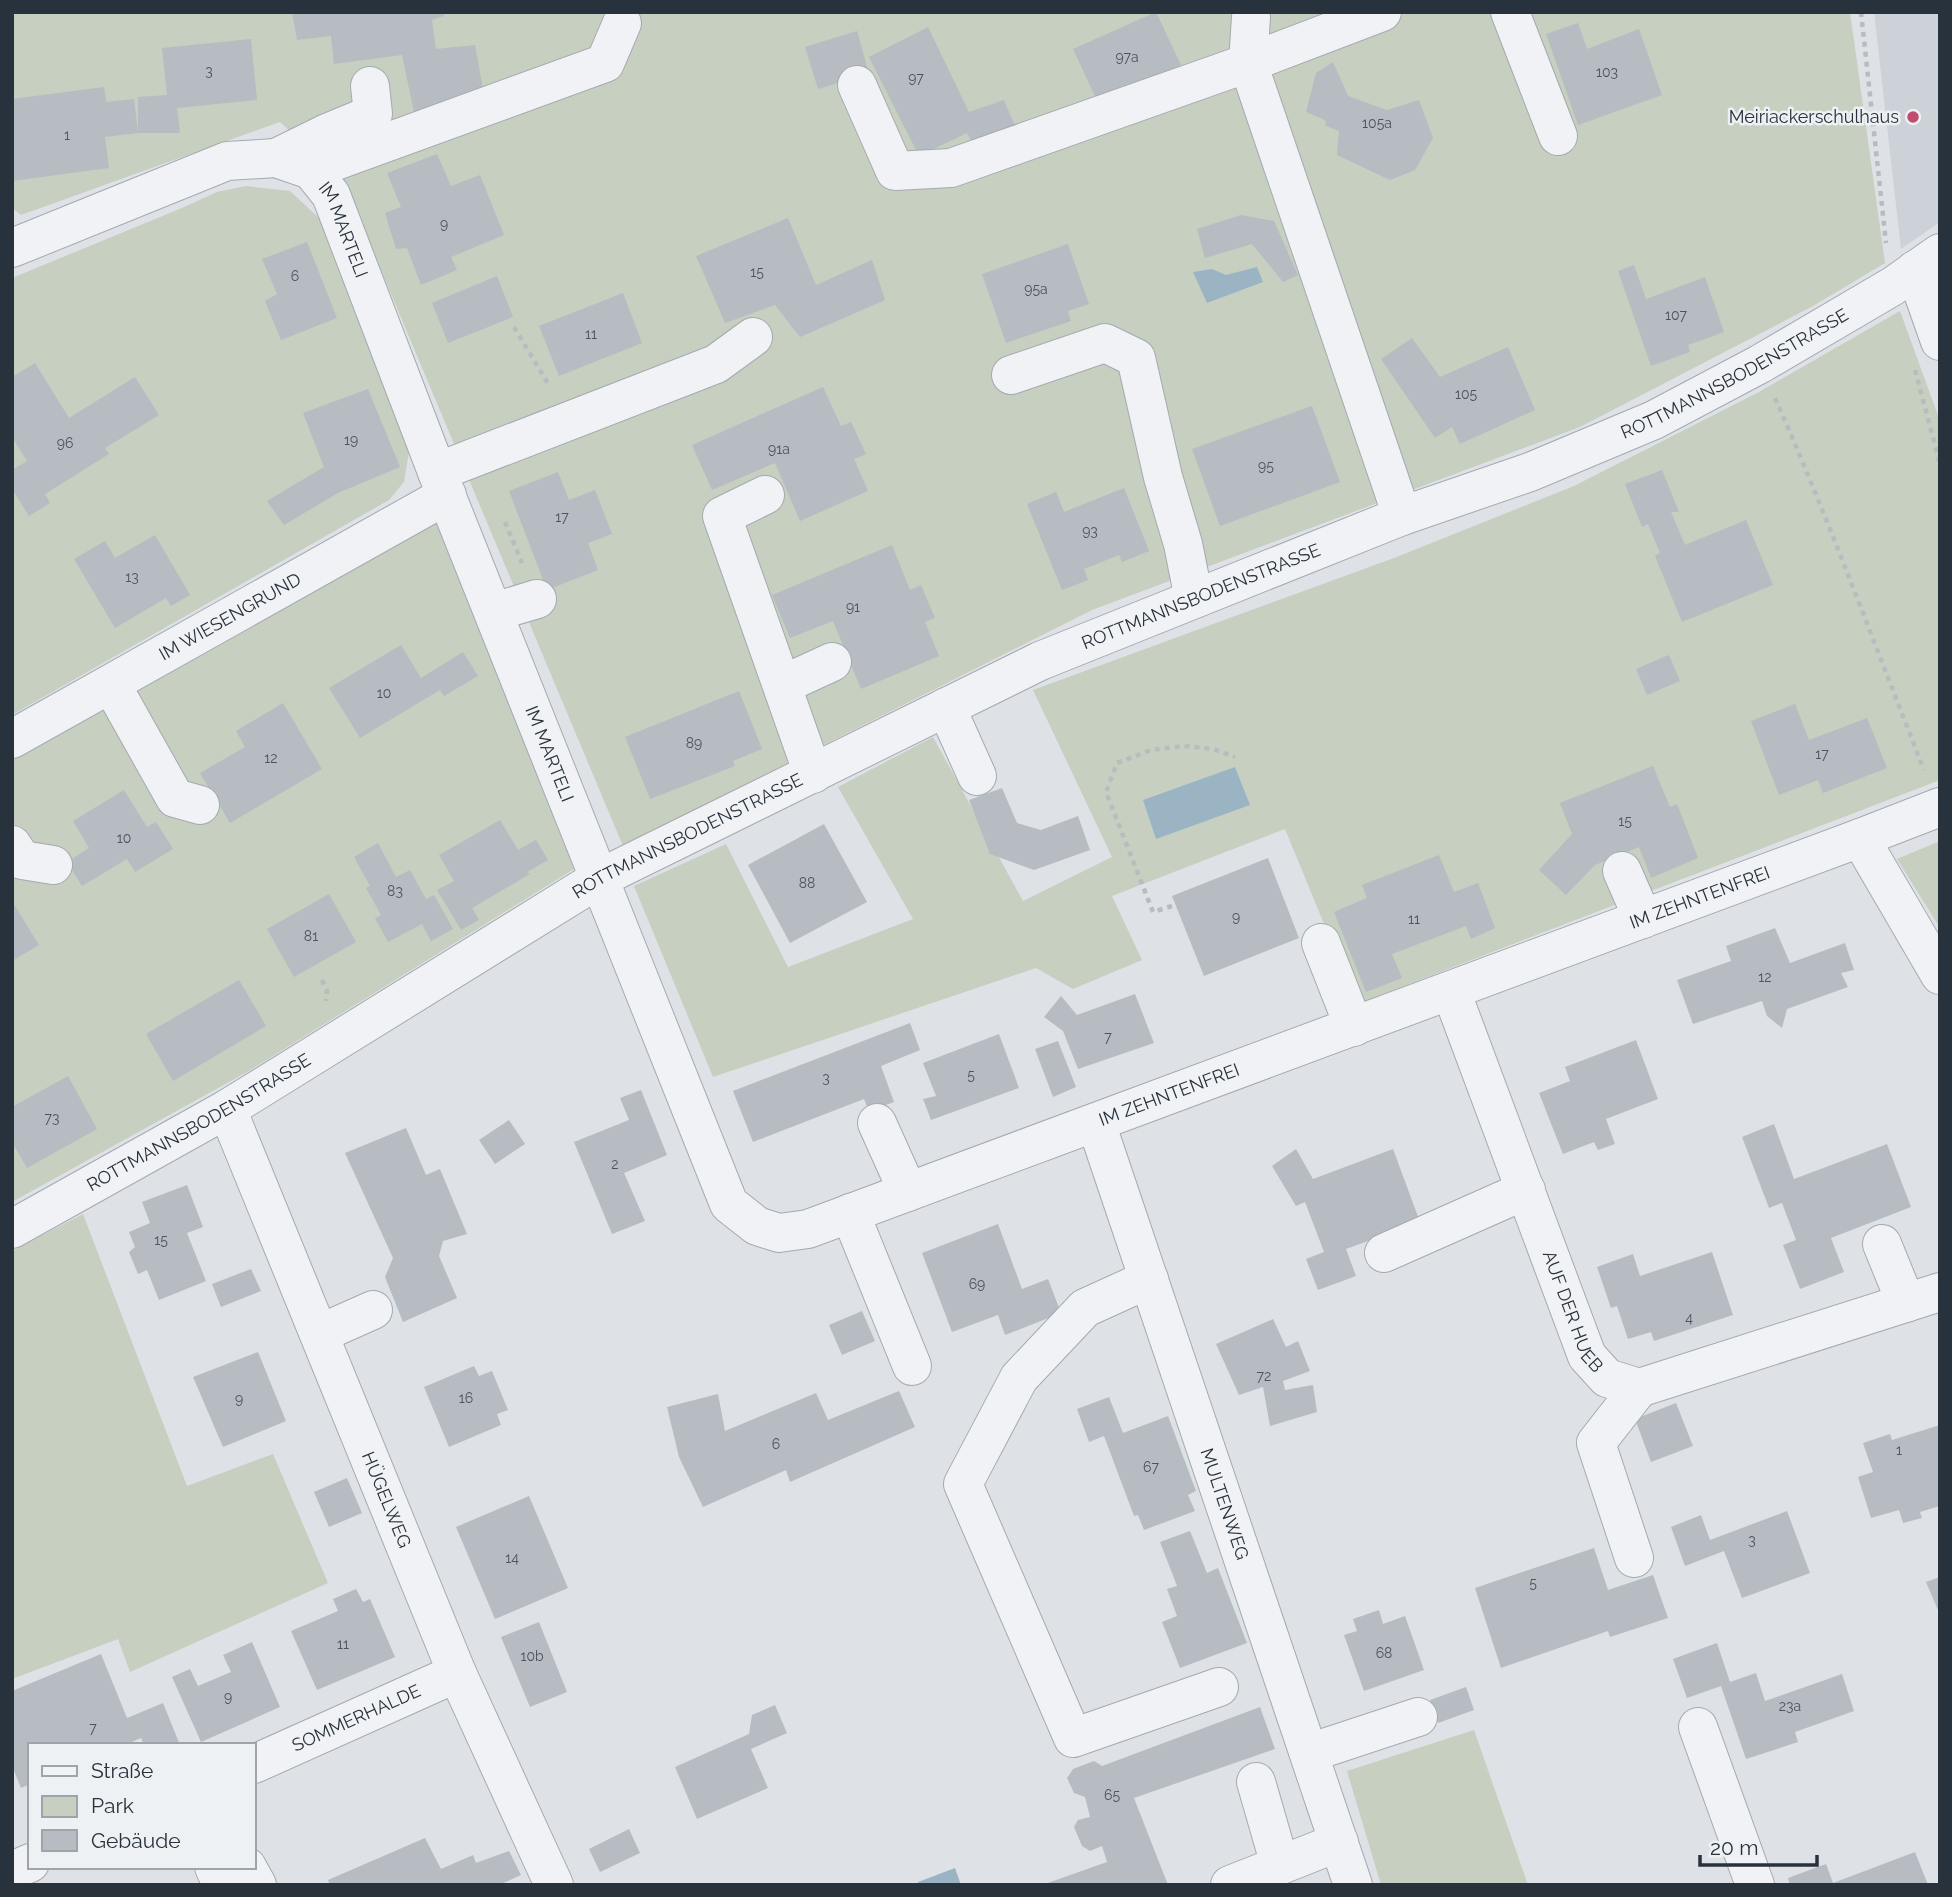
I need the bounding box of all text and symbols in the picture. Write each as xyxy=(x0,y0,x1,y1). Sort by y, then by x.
house number: 97a xyxy=(1115,49,1139,65)
house number: 3 xyxy=(205,63,213,79)
house number: 103 xyxy=(1596,64,1618,80)
house number: 97 xyxy=(908,70,924,86)
place label: Meiriackerschulhaus xyxy=(1729,106,1899,127)
marker: Meiriackerschulhaus xyxy=(1905,109,1921,125)
house number: 105a xyxy=(1362,115,1392,131)
house number: 1 xyxy=(64,127,70,143)
street label: IM MARTELI xyxy=(315,177,373,280)
house number: 9 xyxy=(440,216,448,232)
house number: 15 xyxy=(750,264,764,280)
house number: 6 xyxy=(291,268,299,284)
house number: 95a xyxy=(1024,281,1048,297)
street label: ROTTMANNSBODENSTRASSE xyxy=(1618,304,1852,443)
house number: 107 xyxy=(1665,307,1687,323)
house number: 11 xyxy=(585,326,597,342)
house number: 105 xyxy=(1455,386,1477,402)
house number: 19 xyxy=(344,432,358,448)
house number: 96 xyxy=(57,435,73,451)
house number: 91a xyxy=(768,441,790,457)
house number: 95 xyxy=(1258,458,1274,474)
house number: 17 xyxy=(555,509,569,525)
house number: 93 xyxy=(1082,523,1098,539)
street label: ROTTMANNSBODENSTRASSE xyxy=(1078,539,1323,653)
street label: IM WIESENGRUND xyxy=(155,568,304,664)
house number: 13 xyxy=(125,569,139,585)
house number: 91 xyxy=(846,599,860,615)
house number: 10 xyxy=(377,685,391,701)
street label: IM MARTELI xyxy=(521,703,578,805)
house number: 89 xyxy=(686,735,702,751)
house number: 17 xyxy=(1815,746,1829,762)
house number: 12 xyxy=(264,750,278,766)
street label: ROTTMANNSBODENSTRASSE xyxy=(568,769,806,903)
house number: 15 xyxy=(1618,813,1632,829)
house number: 10 xyxy=(117,830,131,846)
street label: IM ZEHNTENFREI xyxy=(1626,861,1773,933)
house number: 88 xyxy=(799,875,815,891)
house number: 83 xyxy=(387,883,403,899)
house number: 9 xyxy=(1232,909,1240,925)
house number: 11 xyxy=(1408,911,1420,927)
house number: 81 xyxy=(304,928,318,944)
house number: 12 xyxy=(1758,969,1772,985)
house number: 7 xyxy=(1104,1029,1112,1045)
street label: ROTTMANNSBODENSTRASSE xyxy=(83,1049,314,1195)
street label: IM ZEHNTENFREI xyxy=(1096,1059,1242,1130)
house number: 5 xyxy=(967,1067,975,1083)
house number: 3 xyxy=(822,1070,830,1086)
house number: 73 xyxy=(45,1110,59,1126)
house number: 2 xyxy=(611,1156,619,1172)
house number: 15 xyxy=(154,1232,168,1248)
street label: AUF DER HUEB xyxy=(1539,1248,1608,1376)
house number: 69 xyxy=(969,1276,985,1292)
house number: 4 xyxy=(1685,1310,1693,1326)
house number: 72 xyxy=(1257,1368,1271,1384)
house number: 16 xyxy=(459,1390,473,1406)
house number: 9 xyxy=(235,1391,243,1407)
house number: 6 xyxy=(772,1436,780,1452)
house number: 1 xyxy=(1896,1442,1902,1458)
street label: MULTENWEG xyxy=(1196,1445,1253,1562)
street label: HÜGELWEG xyxy=(358,1448,416,1551)
house number: 67 xyxy=(1143,1459,1159,1475)
house number: 3 xyxy=(1748,1532,1756,1548)
house number: 14 xyxy=(505,1550,519,1566)
house number: 5 xyxy=(1529,1575,1537,1591)
house number: 11 xyxy=(337,1636,349,1652)
house number: 68 xyxy=(1376,1645,1392,1661)
house number: 10b xyxy=(520,1648,544,1664)
street label: SOMMERHALDE xyxy=(288,1680,424,1756)
house number: 9 xyxy=(224,1689,232,1705)
house number: 23a xyxy=(1779,1698,1801,1714)
house number: 7 xyxy=(89,1720,97,1736)
legend xyxy=(28,1743,256,1869)
text: Straße xyxy=(91,1758,153,1783)
house number: 65 xyxy=(1104,1787,1120,1803)
text: Park xyxy=(91,1793,134,1818)
scale bar xyxy=(1700,1824,1817,1868)
text: Gebäude xyxy=(91,1828,181,1853)
text: 20 m xyxy=(1710,1835,1758,1860)

